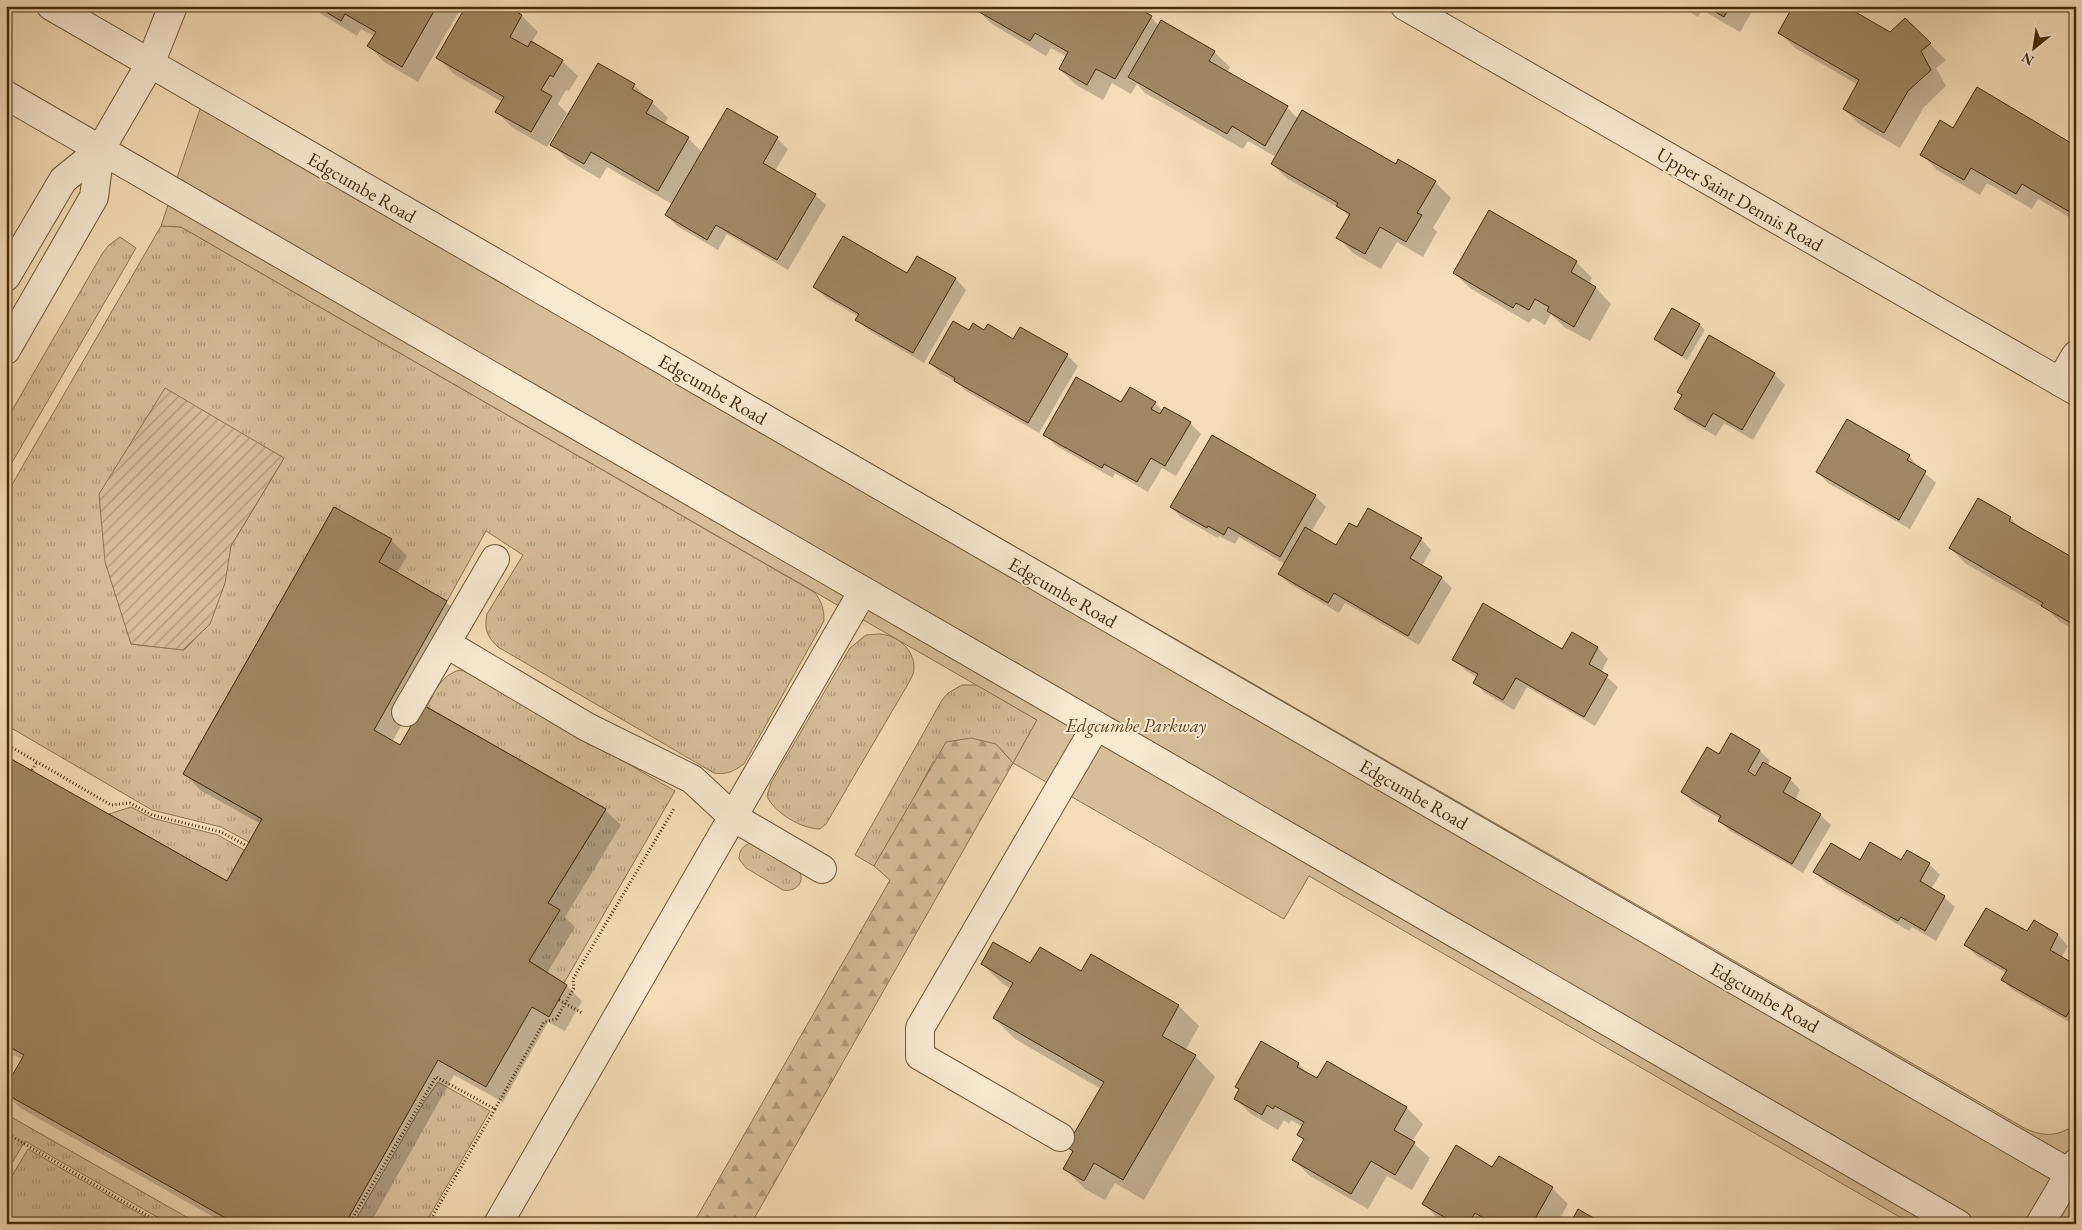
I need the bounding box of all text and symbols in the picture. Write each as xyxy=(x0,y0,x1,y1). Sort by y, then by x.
north arrow xyxy=(2010,22,2060,72)
text: N xyxy=(2018,48,2037,70)
street label: Upper Saint Dennis Road xyxy=(1652,142,1828,258)
street label: Edgcumbe Road xyxy=(303,146,421,229)
street label: Edgcumbe Road xyxy=(654,348,772,431)
street label: Edgcumbe Road xyxy=(1004,551,1122,634)
park label: Edgcumbe Parkway xyxy=(1065,713,1207,738)
street label: Edgcumbe Road xyxy=(1355,753,1473,836)
street label: Edgcumbe Road xyxy=(1706,956,1824,1039)

